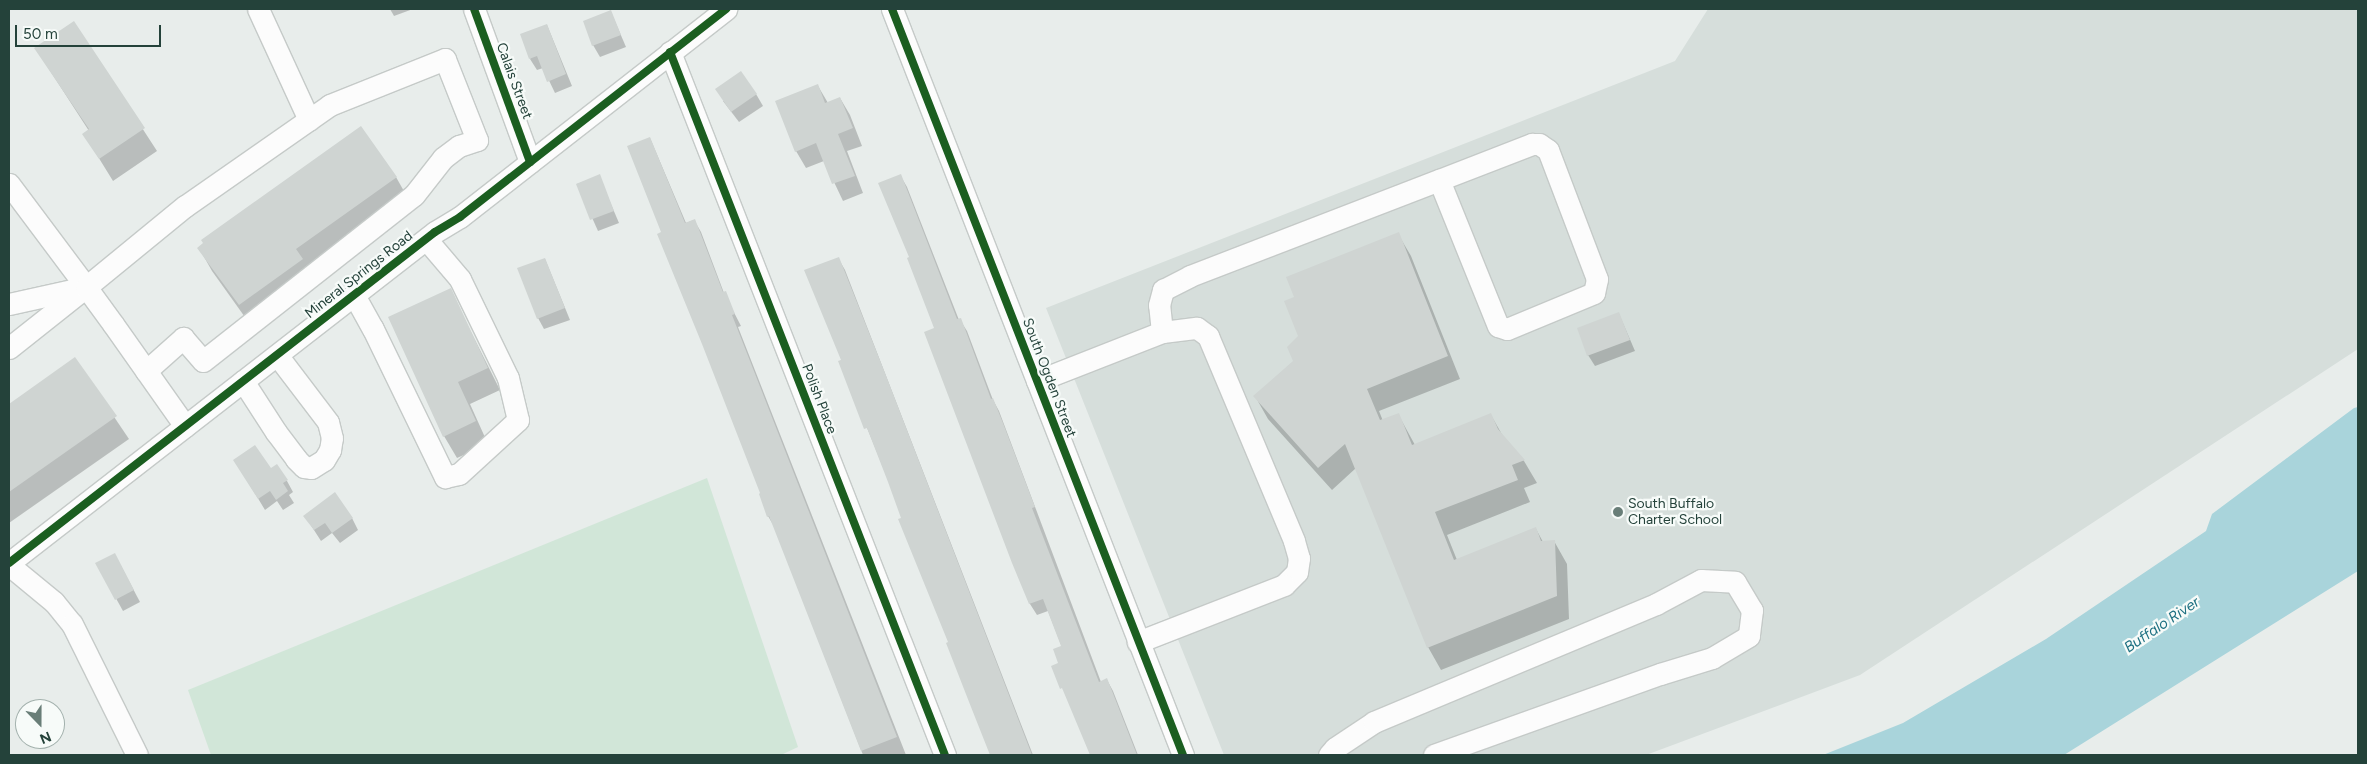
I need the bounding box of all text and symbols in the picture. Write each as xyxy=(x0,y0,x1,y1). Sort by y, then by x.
scale bar xyxy=(18,15,164,47)
text: 50 m xyxy=(23,25,58,43)
street label: Calais Street xyxy=(492,41,536,121)
street label: Mineral Springs Road xyxy=(302,228,416,322)
street label: South Ogden Street xyxy=(1018,316,1080,440)
street label: Polish Place xyxy=(798,362,840,436)
place label: South Buffalo Charter School xyxy=(1628,496,1722,528)
marker: South Buffalo Charter School xyxy=(1612,506,1624,518)
water label: Buffalo River xyxy=(2121,593,2203,657)
north arrow xyxy=(15,699,65,749)
text: N xyxy=(37,728,54,747)

